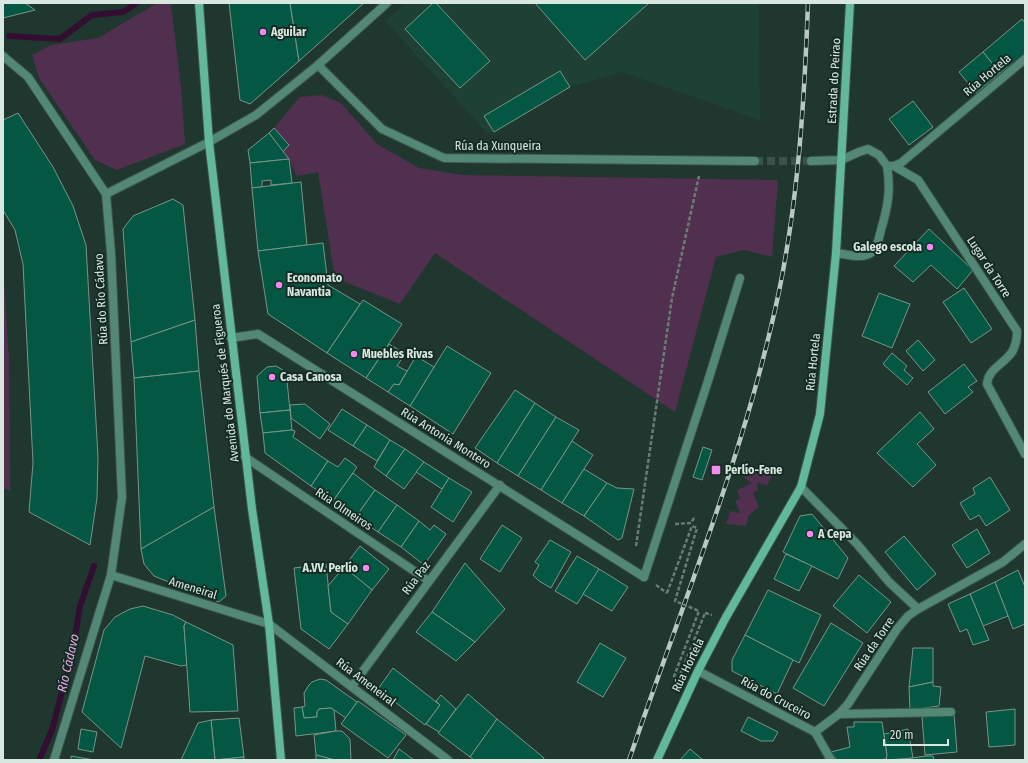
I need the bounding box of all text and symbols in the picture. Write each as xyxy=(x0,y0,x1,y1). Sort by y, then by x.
place label: Aguilar xyxy=(270,25,307,39)
marker: Aguilar xyxy=(258,27,268,37)
street label: Estrada do Peirao xyxy=(825,38,843,124)
street label: Rúa Hortela xyxy=(960,51,1014,99)
street label: Rúa da Xunqueira xyxy=(455,139,541,153)
street label: Lugar da Torre xyxy=(964,234,1014,300)
place label: Galego escola xyxy=(853,240,922,254)
marker: Galego escola xyxy=(925,242,935,252)
street label: Rúa do Río Cádavo xyxy=(92,253,110,345)
place label: Economato Navantia xyxy=(287,271,343,299)
marker: Economato Navantia xyxy=(274,280,284,290)
street label: Avenida do Marqués de Figueroa xyxy=(208,303,242,463)
street label: Rúa Hortela xyxy=(803,332,823,392)
place label: Muebles Rivas xyxy=(362,347,434,361)
marker: Muebles Rivas xyxy=(349,349,359,359)
place label: Casa Canosa xyxy=(280,370,342,384)
marker: Casa Canosa xyxy=(267,372,277,382)
street label: Rúa Antonia Montero xyxy=(399,405,493,471)
place label: Perlío-Fene xyxy=(725,463,782,477)
marker: Perlío-Fene xyxy=(710,464,722,476)
street label: Rúa Olmeiros xyxy=(313,485,375,533)
place label: A Cepa xyxy=(817,527,852,541)
marker: A Cepa xyxy=(805,529,815,539)
street label: Rúa Paz xyxy=(399,558,433,597)
place label: A.VV. Perlío xyxy=(302,561,359,575)
marker: A.VV. Perlío xyxy=(361,563,371,573)
street label: Ameneiral xyxy=(167,574,219,602)
street label: Rúa da Torre xyxy=(851,614,897,674)
water label: Río Cádavo xyxy=(54,632,82,694)
street label: Rúa Hortela xyxy=(669,636,707,694)
street label: Rúa Ameneiral xyxy=(333,655,399,709)
street label: Rúa do Cruceiro xyxy=(738,674,814,722)
scale bar xyxy=(884,721,948,747)
text: 20 m xyxy=(890,728,914,742)

